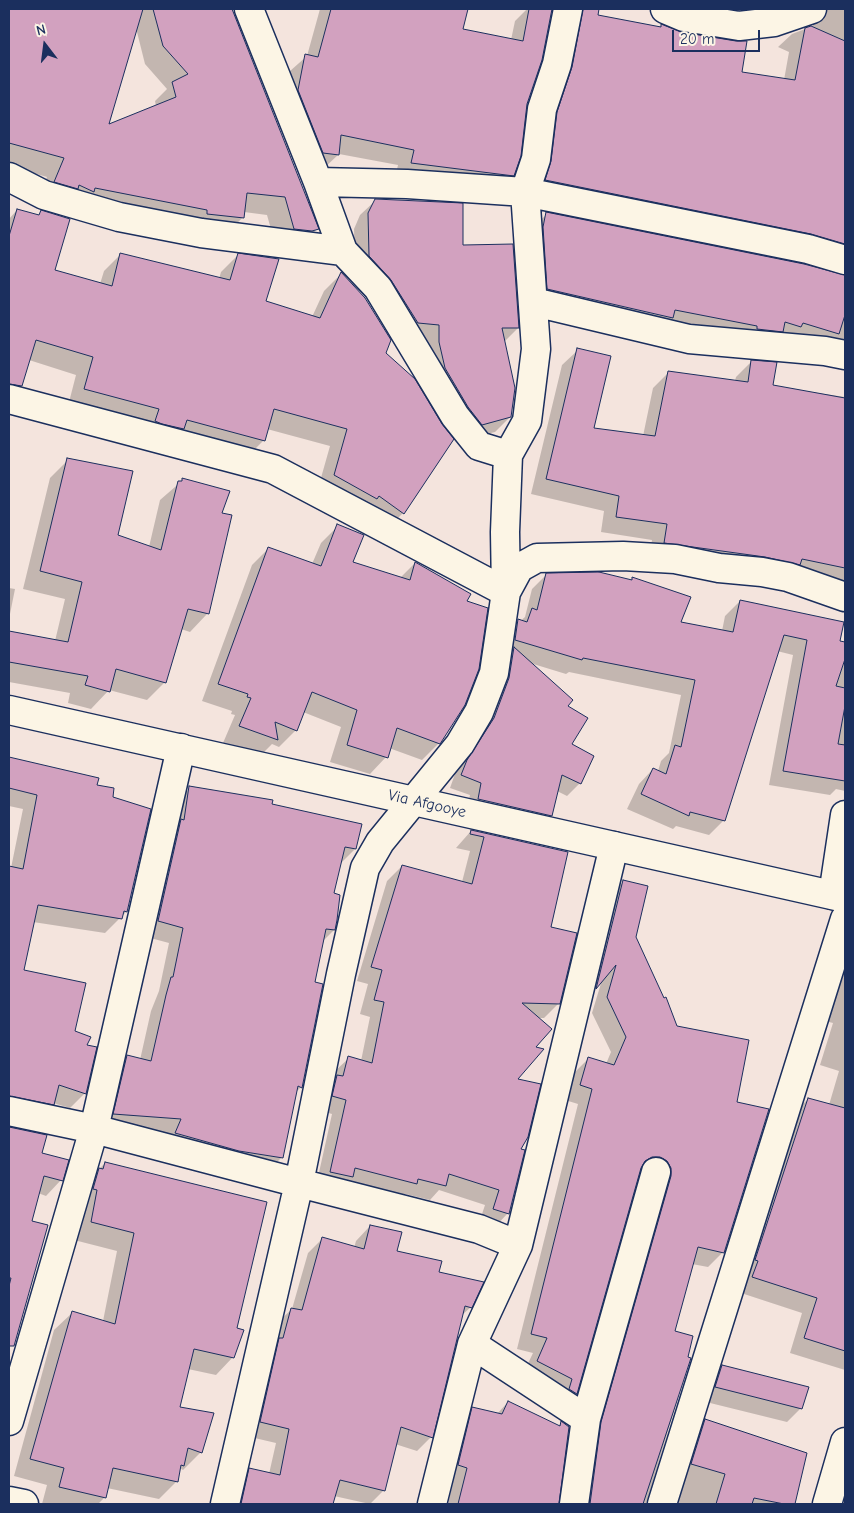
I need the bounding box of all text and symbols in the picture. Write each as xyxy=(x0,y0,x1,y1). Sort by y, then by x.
north arrow xyxy=(20,20,70,70)
scale bar xyxy=(674,20,762,52)
text: N xyxy=(34,21,48,39)
text: 20 m xyxy=(680,30,714,48)
street label: Via Afgooye xyxy=(386,786,468,822)

